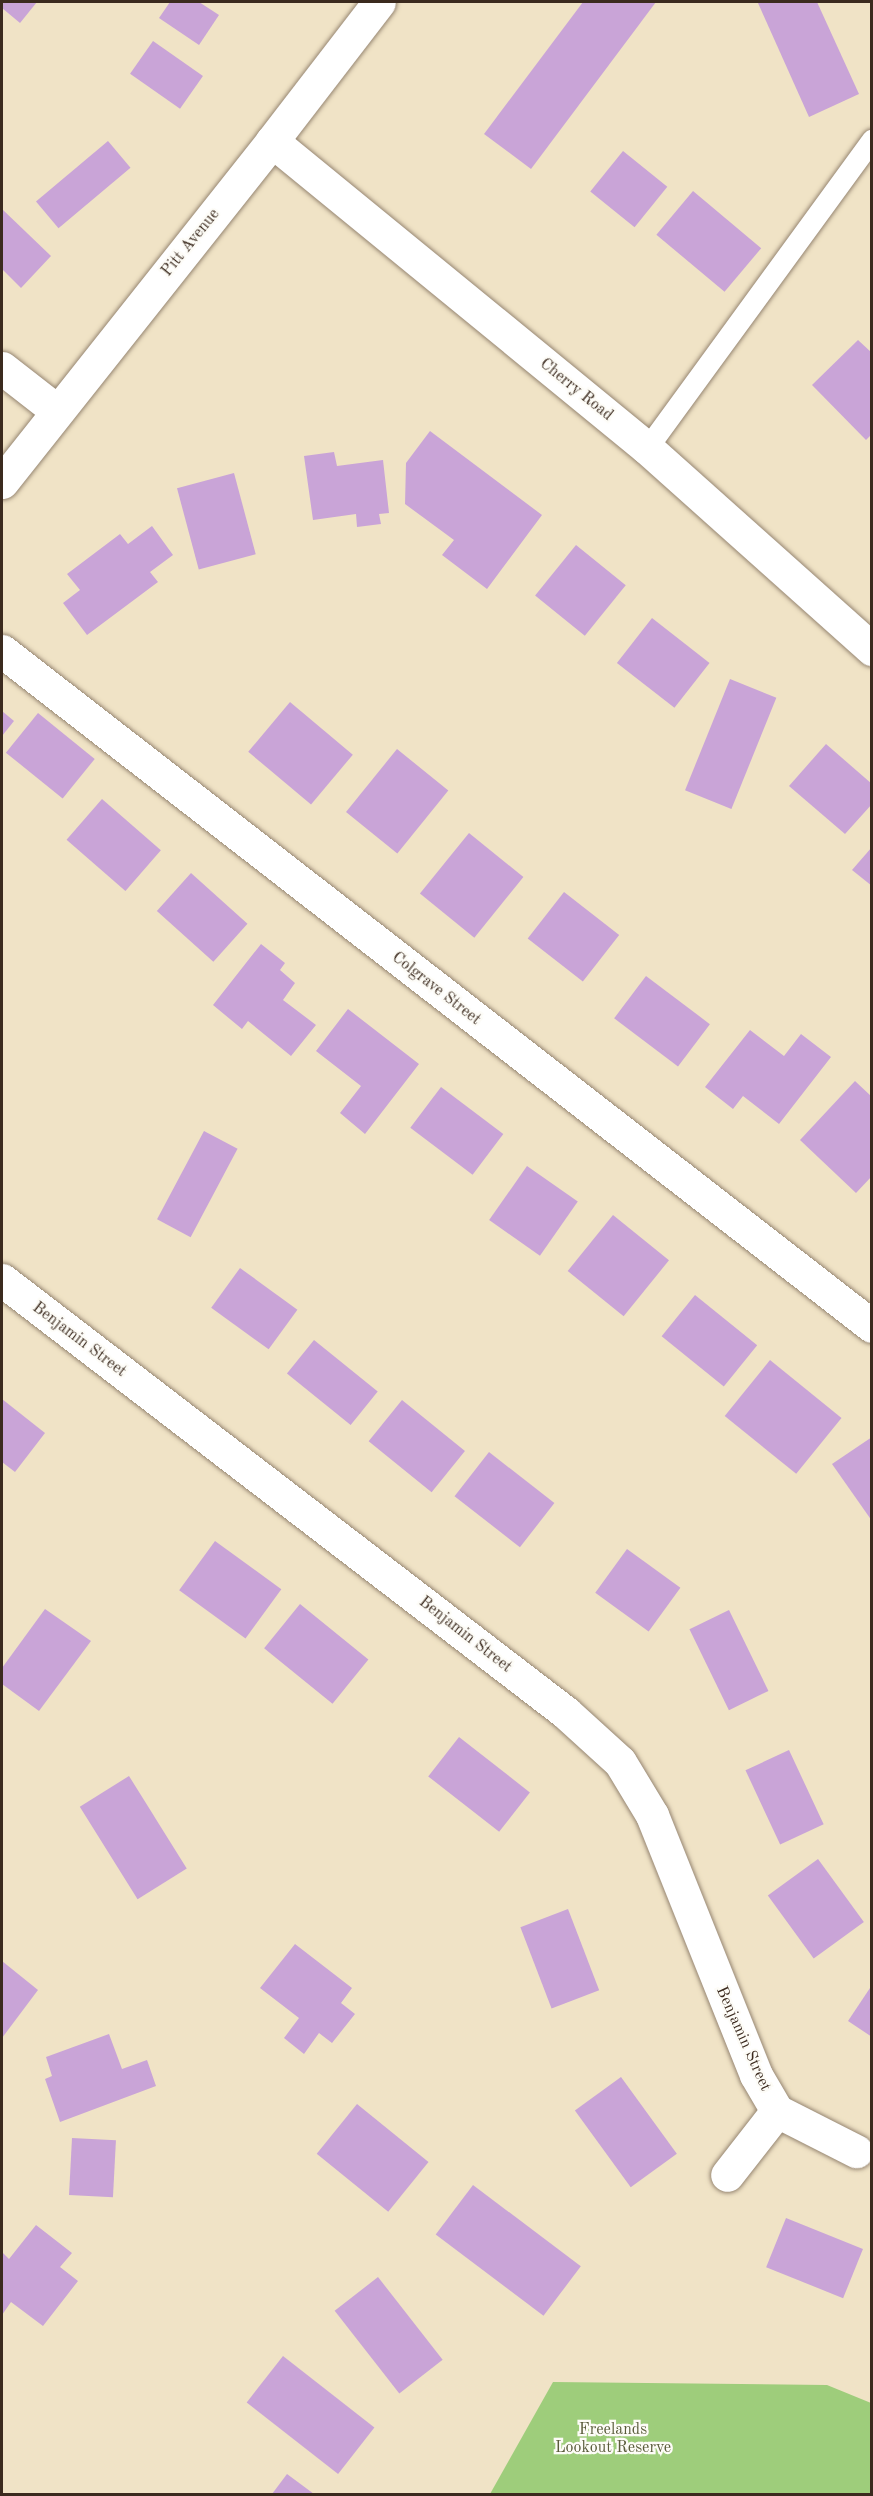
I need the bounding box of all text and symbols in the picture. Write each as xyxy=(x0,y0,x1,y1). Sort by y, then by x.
street label: Pitt Avenue xyxy=(158,205,224,281)
street label: Cherry Road xyxy=(536,355,616,425)
street label: Colgrave Street xyxy=(388,948,484,1030)
street label: Benjamin Street xyxy=(28,1298,130,1382)
street label: Benjamin Street xyxy=(415,1593,515,1677)
street label: Benjamin Street xyxy=(711,1984,775,2094)
park label: Freelands Lookout Reserve xyxy=(555,2420,671,2458)

